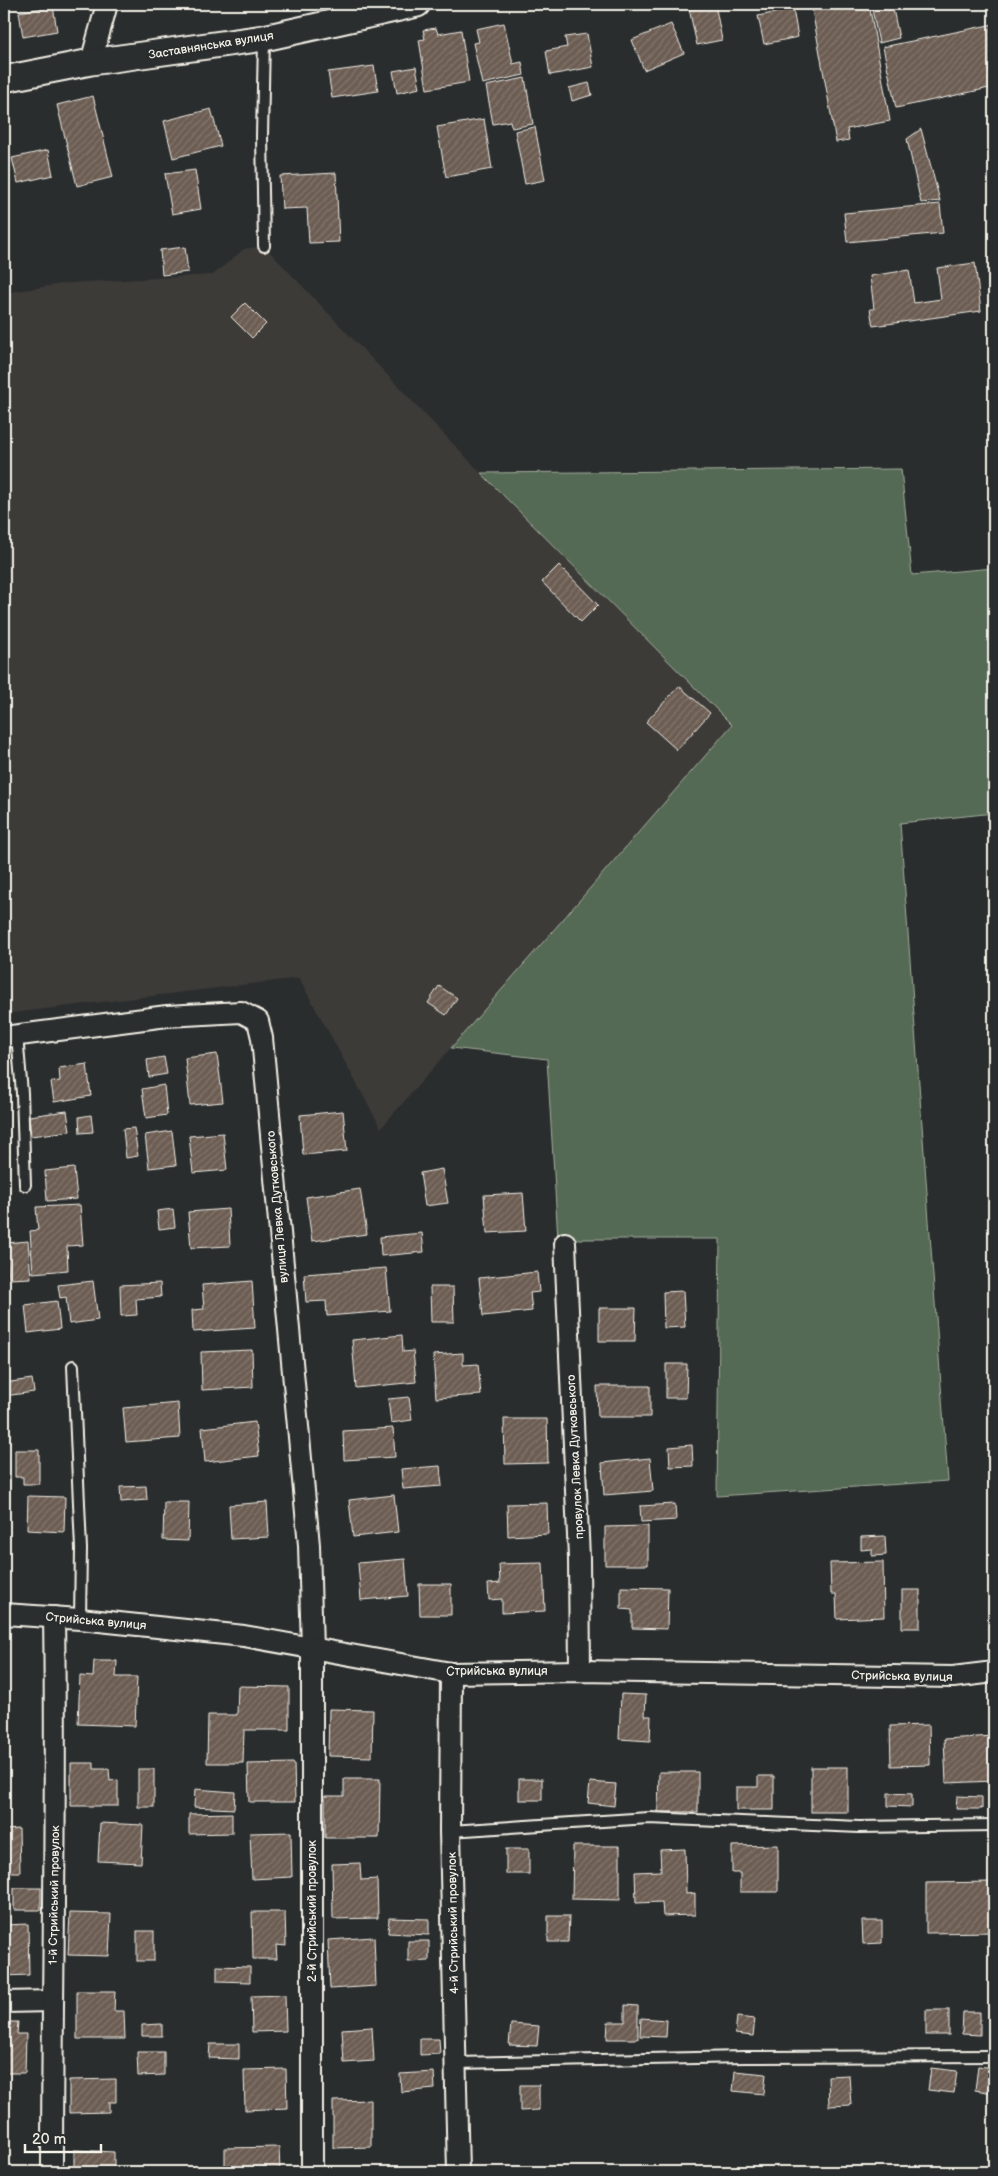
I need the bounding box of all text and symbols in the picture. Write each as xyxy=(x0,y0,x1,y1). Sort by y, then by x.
street label: Заставнянська вулиця xyxy=(147,28,275,63)
street label: вулиця Левка Дутковського xyxy=(263,1130,292,1284)
street label: провулок Левка Дутковського xyxy=(564,1374,587,1540)
street label: Стрийська вулиця xyxy=(45,1610,147,1633)
street label: Стрийська вулиця xyxy=(446,1664,548,1679)
street label: Стрийська вулиця xyxy=(851,1668,953,1685)
street label: 1-й Стрийський провулок xyxy=(46,1825,63,1965)
street label: 2-й Стрийський провулок xyxy=(305,1839,320,1982)
street label: 4-й Стрийський провулок xyxy=(445,1851,462,1994)
scale bar xyxy=(25,2121,101,2153)
text: 20 m xyxy=(32,2130,66,2149)

